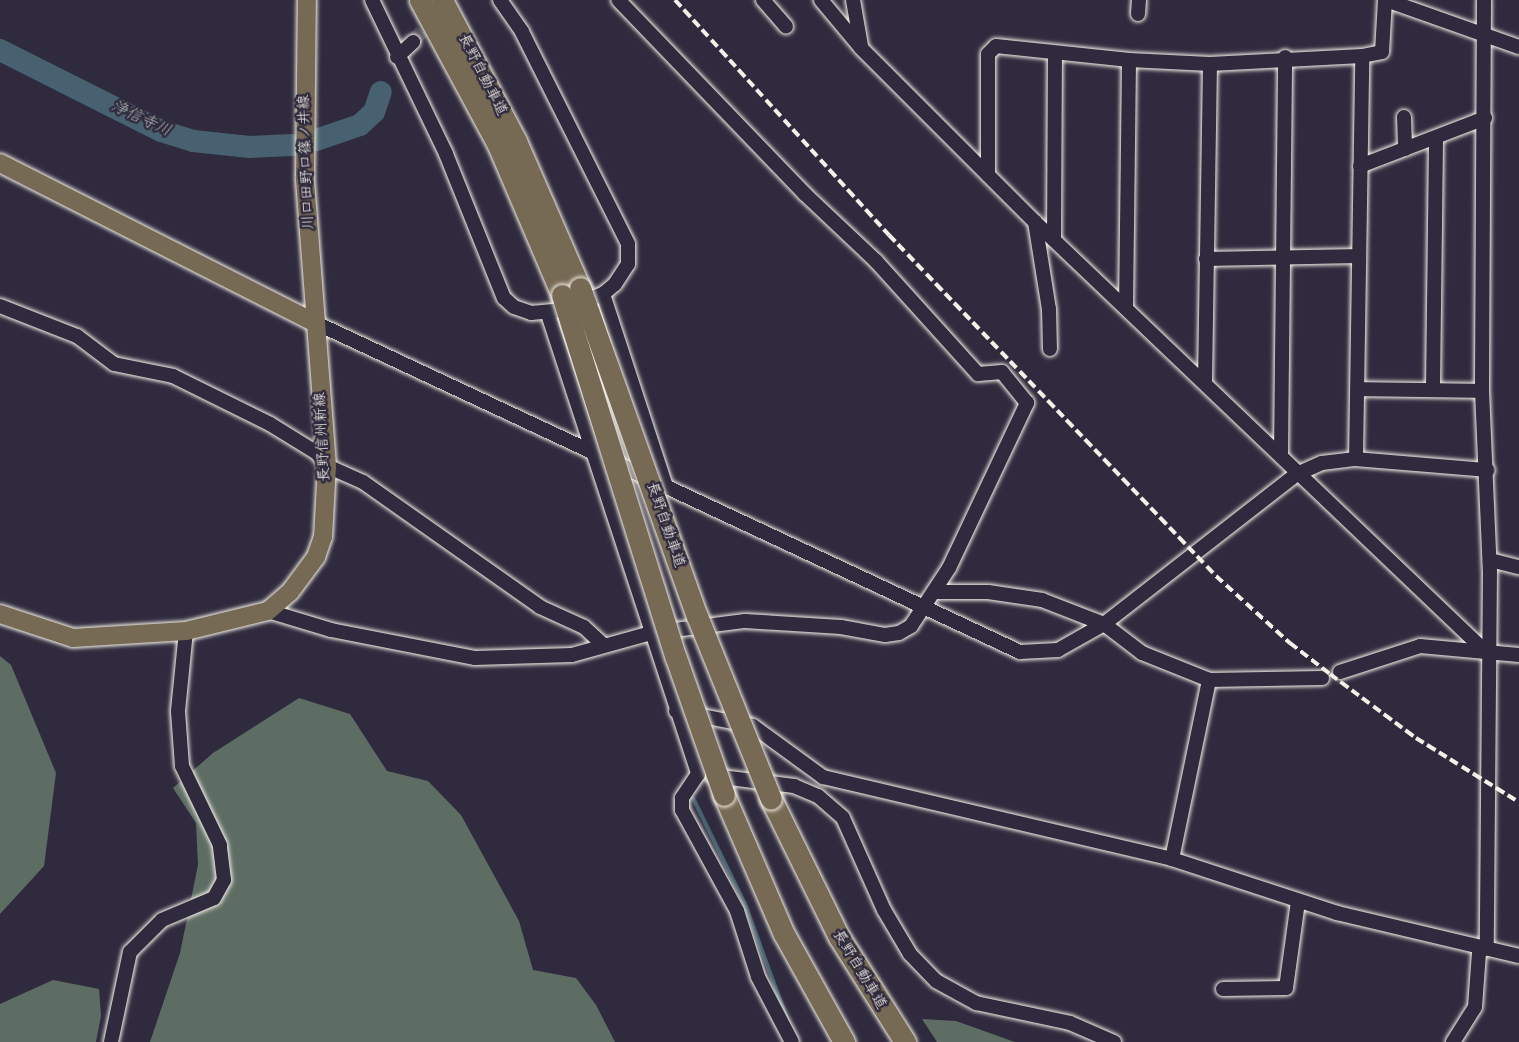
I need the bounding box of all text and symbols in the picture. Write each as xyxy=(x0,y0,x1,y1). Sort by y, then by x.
street label: 長野自動車道 xyxy=(454,31,510,119)
street label: 川口田野口篠ノ井線 xyxy=(296,94,318,230)
water label: 浄信寺川 xyxy=(108,97,174,141)
street label: 長野信州新線 xyxy=(312,392,334,482)
street label: 長野自動車道 xyxy=(642,480,688,570)
street label: 長野自動車道 xyxy=(828,927,890,1013)

